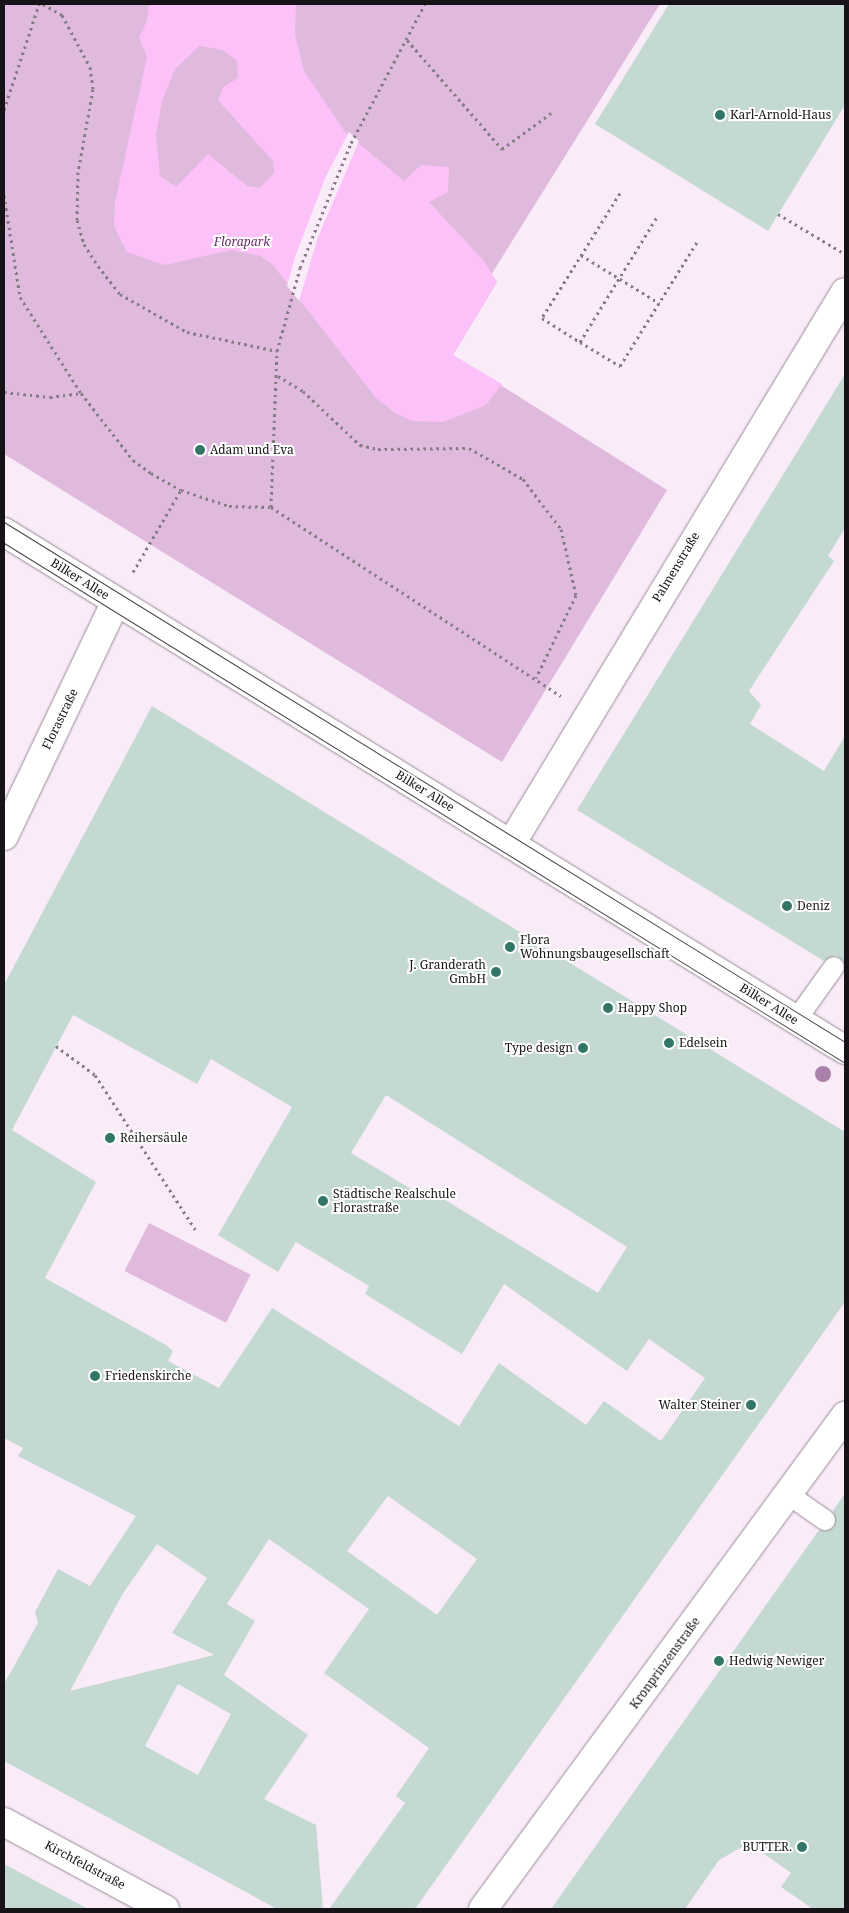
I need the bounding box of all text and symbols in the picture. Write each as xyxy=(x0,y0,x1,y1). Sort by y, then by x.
place label: Karl-Arnold-Haus xyxy=(730,108,831,122)
marker: Karl-Arnold-Haus xyxy=(714,109,726,121)
park label: Florapark xyxy=(214,235,270,249)
place label: Adam und Eva xyxy=(210,443,294,457)
marker: Adam und Eva xyxy=(194,444,206,456)
street label: Palmenstraße xyxy=(649,529,703,605)
street label: Bilker Allee xyxy=(48,555,112,603)
street label: Florastraße xyxy=(39,686,81,752)
street label: Bilker Allee xyxy=(393,767,457,815)
place label: Deniz xyxy=(797,899,830,913)
marker: Deniz xyxy=(781,900,793,912)
place label: Flora Wohnungsbaugesellschaft xyxy=(520,933,670,961)
marker: Flora Wohnungsbaugesellschaft xyxy=(504,941,516,953)
place label: J. Granderath GmbH xyxy=(409,958,486,986)
marker: J. Granderath GmbH xyxy=(490,966,502,978)
street label: Bilker Allee xyxy=(737,980,801,1028)
place label: Happy Shop xyxy=(618,1001,687,1015)
marker: Happy Shop xyxy=(602,1002,614,1014)
place label: Edelsein xyxy=(679,1036,727,1050)
marker: Edelsein xyxy=(663,1037,675,1049)
place label: Type design xyxy=(505,1041,573,1055)
marker: Type design xyxy=(577,1042,589,1054)
place label: Reihersäule xyxy=(120,1131,188,1145)
marker: Reihersäule xyxy=(104,1132,116,1144)
place label: Städtische Realschule Florastraße xyxy=(333,1187,456,1215)
marker: Städtische Realschule Florastraße xyxy=(317,1195,329,1207)
place label: Friedenskirche xyxy=(105,1369,191,1383)
marker: Friedenskirche xyxy=(89,1370,101,1382)
place label: Walter Steiner xyxy=(659,1398,741,1412)
marker: Walter Steiner xyxy=(745,1399,757,1411)
street label: Kronprinzenstraße xyxy=(627,1614,703,1712)
place label: Hedwig Newiger xyxy=(729,1654,824,1668)
marker: Hedwig Newiger xyxy=(713,1655,725,1667)
street label: Kirchfeldstraße xyxy=(42,1838,128,1892)
place label: BUTTER. xyxy=(742,1840,792,1854)
marker: BUTTER. xyxy=(796,1841,808,1853)

